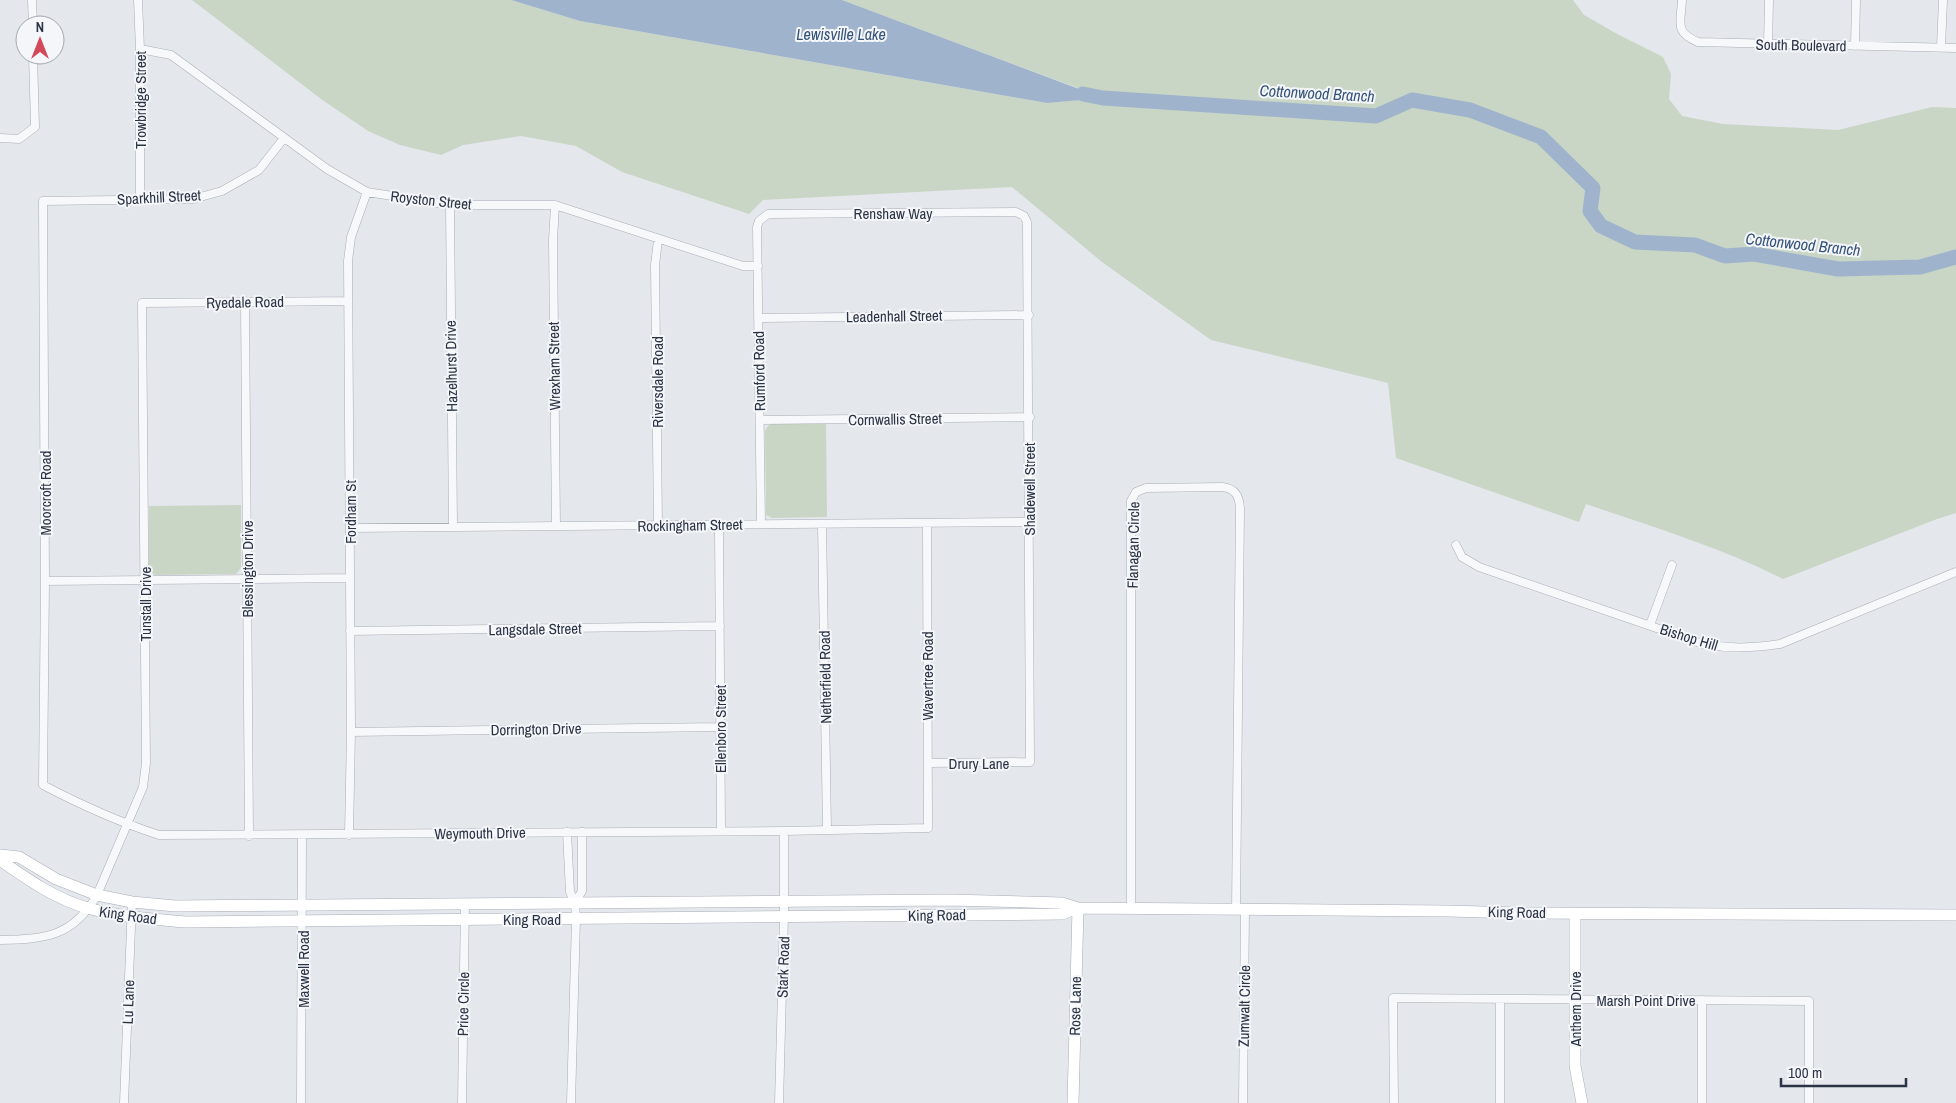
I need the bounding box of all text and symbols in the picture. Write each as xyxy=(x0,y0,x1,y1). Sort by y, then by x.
north arrow xyxy=(15,15,65,65)
text: N xyxy=(36,18,44,36)
water label: Lewisville Lake xyxy=(796,23,886,45)
street label: South Boulevard xyxy=(1755,34,1847,56)
street label: Trowbridge Street xyxy=(130,50,151,149)
water label: Cottonwood Branch xyxy=(1259,79,1375,107)
street label: Sparkhill Street xyxy=(116,184,202,210)
street label: Royston Street xyxy=(389,185,473,215)
street label: Renshaw Way xyxy=(854,203,933,224)
water label: Cottonwood Branch xyxy=(1745,227,1861,261)
street label: Ryedale Road xyxy=(206,291,284,313)
street label: Leadenhall Street xyxy=(846,305,943,327)
street label: Hazelhurst Drive xyxy=(440,320,462,412)
street label: Wrexham Street xyxy=(543,321,565,411)
street label: Rumford Road xyxy=(748,331,770,411)
street label: Riversdale Road xyxy=(647,336,668,428)
street label: Cornwallis Street xyxy=(848,408,943,430)
street label: Shadewell Street xyxy=(1019,442,1040,536)
street label: Moorcroft Road xyxy=(35,451,56,535)
street label: Fordham St xyxy=(340,480,361,544)
street label: Flanagan Circle xyxy=(1122,501,1144,589)
street label: Rockingham Street xyxy=(637,514,743,536)
street label: Blessington Drive xyxy=(237,520,258,618)
street label: Tunstall Drive xyxy=(135,566,156,641)
street label: Langsdale Street xyxy=(488,618,582,640)
street label: Bishop Hill xyxy=(1657,618,1721,656)
street label: Netherfield Road xyxy=(814,630,836,724)
street label: Wavertree Road xyxy=(917,631,938,721)
street label: Ellenboro Street xyxy=(710,684,731,773)
street label: Dorrington Drive xyxy=(490,718,582,740)
street label: Drury Lane xyxy=(949,753,1010,774)
street label: Weymouth Drive xyxy=(434,822,526,844)
street label: King Road xyxy=(98,901,158,929)
street label: King Road xyxy=(1488,901,1546,923)
street label: King Road xyxy=(908,904,966,926)
street label: King Road xyxy=(503,909,561,930)
street label: Maxwell Road xyxy=(293,930,314,1008)
street label: Stark Road xyxy=(771,936,795,998)
street label: Zumwalt Circle xyxy=(1233,965,1255,1047)
street label: Anthem Drive xyxy=(1565,971,1586,1048)
street label: Price Circle xyxy=(452,972,474,1036)
street label: Rose Lane xyxy=(1064,976,1086,1036)
street label: Lu Lane xyxy=(117,979,139,1025)
street label: Marsh Point Drive xyxy=(1596,990,1696,1011)
scale bar xyxy=(1781,1056,1906,1088)
text: 100 m xyxy=(1788,1062,1822,1083)

